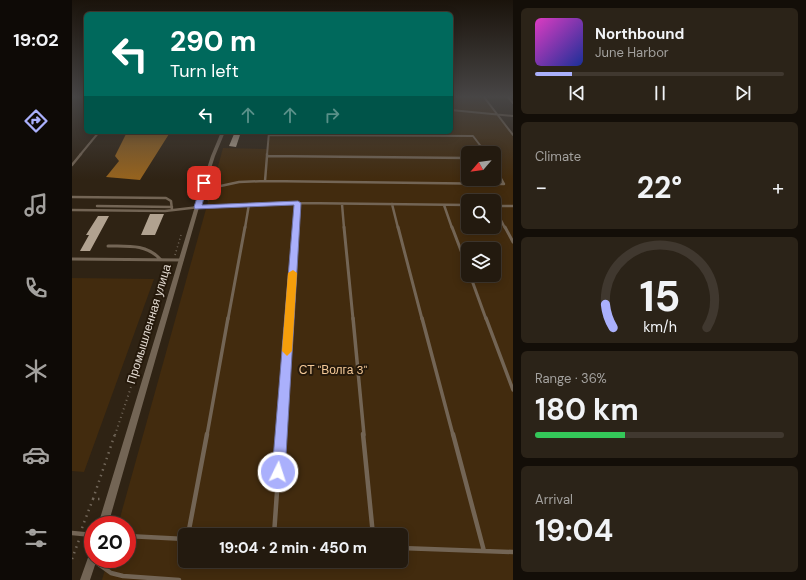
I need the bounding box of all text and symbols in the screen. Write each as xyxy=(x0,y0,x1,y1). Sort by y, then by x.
text: 290 m xyxy=(170,23,256,60)
text: Northbound xyxy=(595,24,684,44)
text: 19:02 xyxy=(13,28,59,52)
icon: left xyxy=(104,28,156,80)
text: June Harbor xyxy=(595,44,669,61)
text: Turn left xyxy=(170,59,239,83)
icon: previous xyxy=(566,82,588,104)
icon: pause xyxy=(649,82,671,104)
icon: next xyxy=(732,82,754,104)
icon: left xyxy=(195,104,217,126)
icon: ahead xyxy=(237,104,259,126)
icon: ahead xyxy=(279,104,301,126)
icon: right xyxy=(321,104,343,126)
icon: directions xyxy=(22,107,50,135)
north arrow xyxy=(461,146,501,186)
map controls xyxy=(461,146,501,282)
text: Climate xyxy=(535,148,581,165)
pin xyxy=(187,166,221,200)
text: 22° xyxy=(637,168,682,207)
icon: arrive xyxy=(193,172,215,194)
text: − xyxy=(535,173,547,202)
text: + xyxy=(772,173,784,202)
icon: music xyxy=(22,191,50,219)
button: search xyxy=(461,194,501,234)
button: layers xyxy=(461,242,501,282)
street label: Промышленная улица xyxy=(123,262,175,386)
text: 15 xyxy=(639,270,680,324)
icon: phone xyxy=(22,274,50,302)
text: km/h xyxy=(643,318,676,336)
icon: climate xyxy=(22,357,50,385)
park label: СТ "Волга 3" xyxy=(299,362,368,378)
text: Range · 36% xyxy=(535,370,607,387)
text: 180 km xyxy=(535,390,639,429)
icon: car xyxy=(22,441,50,469)
position arrow xyxy=(257,451,299,493)
text: Arrival xyxy=(535,491,573,508)
text: 19:04 xyxy=(535,511,613,550)
speed limit sign: 20 xyxy=(84,516,136,568)
icon: filters xyxy=(22,524,50,552)
text: 19:04 · 2 min · 450 m xyxy=(219,538,367,558)

